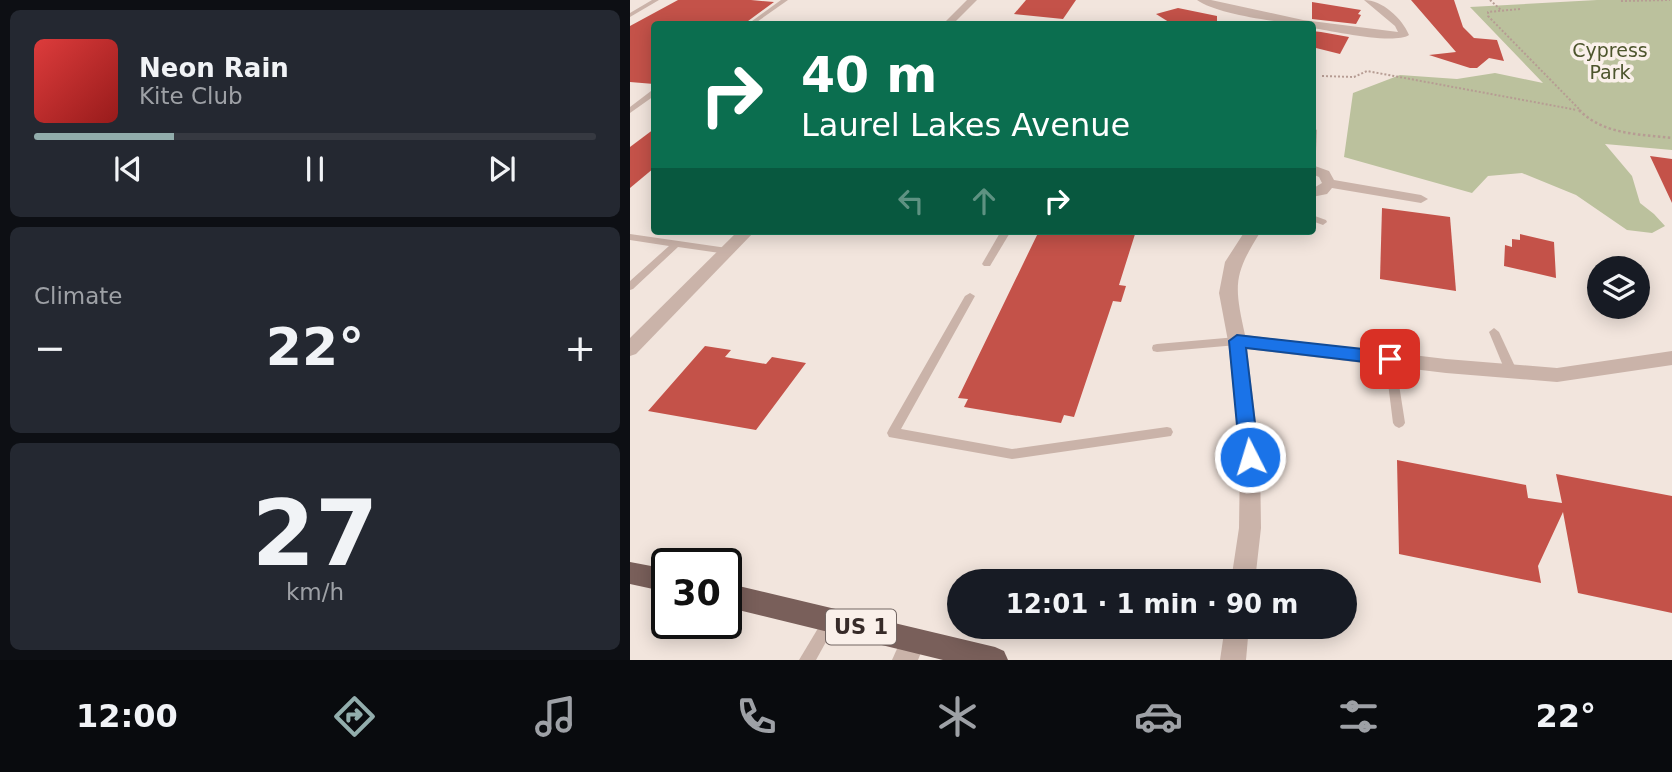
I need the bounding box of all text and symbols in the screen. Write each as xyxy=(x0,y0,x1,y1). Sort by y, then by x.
park label: Cypress Park xyxy=(1572,39,1648,83)
text: 40 m xyxy=(801,47,937,104)
icon: right xyxy=(686,49,777,140)
text: Neon Rain xyxy=(139,53,289,83)
text: Kite Club xyxy=(139,83,243,109)
text: Laurel Lakes Avenue xyxy=(801,106,1130,144)
icon: previous xyxy=(109,150,147,188)
icon: pause xyxy=(296,150,334,188)
icon: next xyxy=(483,150,521,188)
icon: left xyxy=(892,182,930,220)
icon: ahead xyxy=(965,182,1003,220)
icon: right xyxy=(1038,182,1076,220)
map controls xyxy=(1587,256,1650,319)
button: layers xyxy=(1587,256,1650,319)
text: Climate xyxy=(34,283,123,309)
text: 22° xyxy=(266,317,364,377)
text: − xyxy=(34,326,66,370)
text: + xyxy=(564,326,596,370)
pin xyxy=(1360,329,1420,389)
icon: arrive xyxy=(1371,340,1409,378)
position arrow xyxy=(1213,420,1287,494)
text: 27 xyxy=(252,481,378,586)
speed limit sign: 30 xyxy=(651,548,742,639)
text: km/h xyxy=(286,579,344,605)
text: 12:01 · 1 min · 90 m xyxy=(1006,589,1298,619)
road number: US 1 xyxy=(826,610,896,644)
icon: directions xyxy=(330,692,379,741)
icon: music xyxy=(531,692,580,741)
icon: phone xyxy=(732,692,781,741)
icon: climate xyxy=(933,692,982,741)
icon: car xyxy=(1134,692,1183,741)
icon: filters xyxy=(1334,692,1383,741)
text: 12:00 xyxy=(76,697,178,735)
text: 22° xyxy=(1535,697,1596,735)

